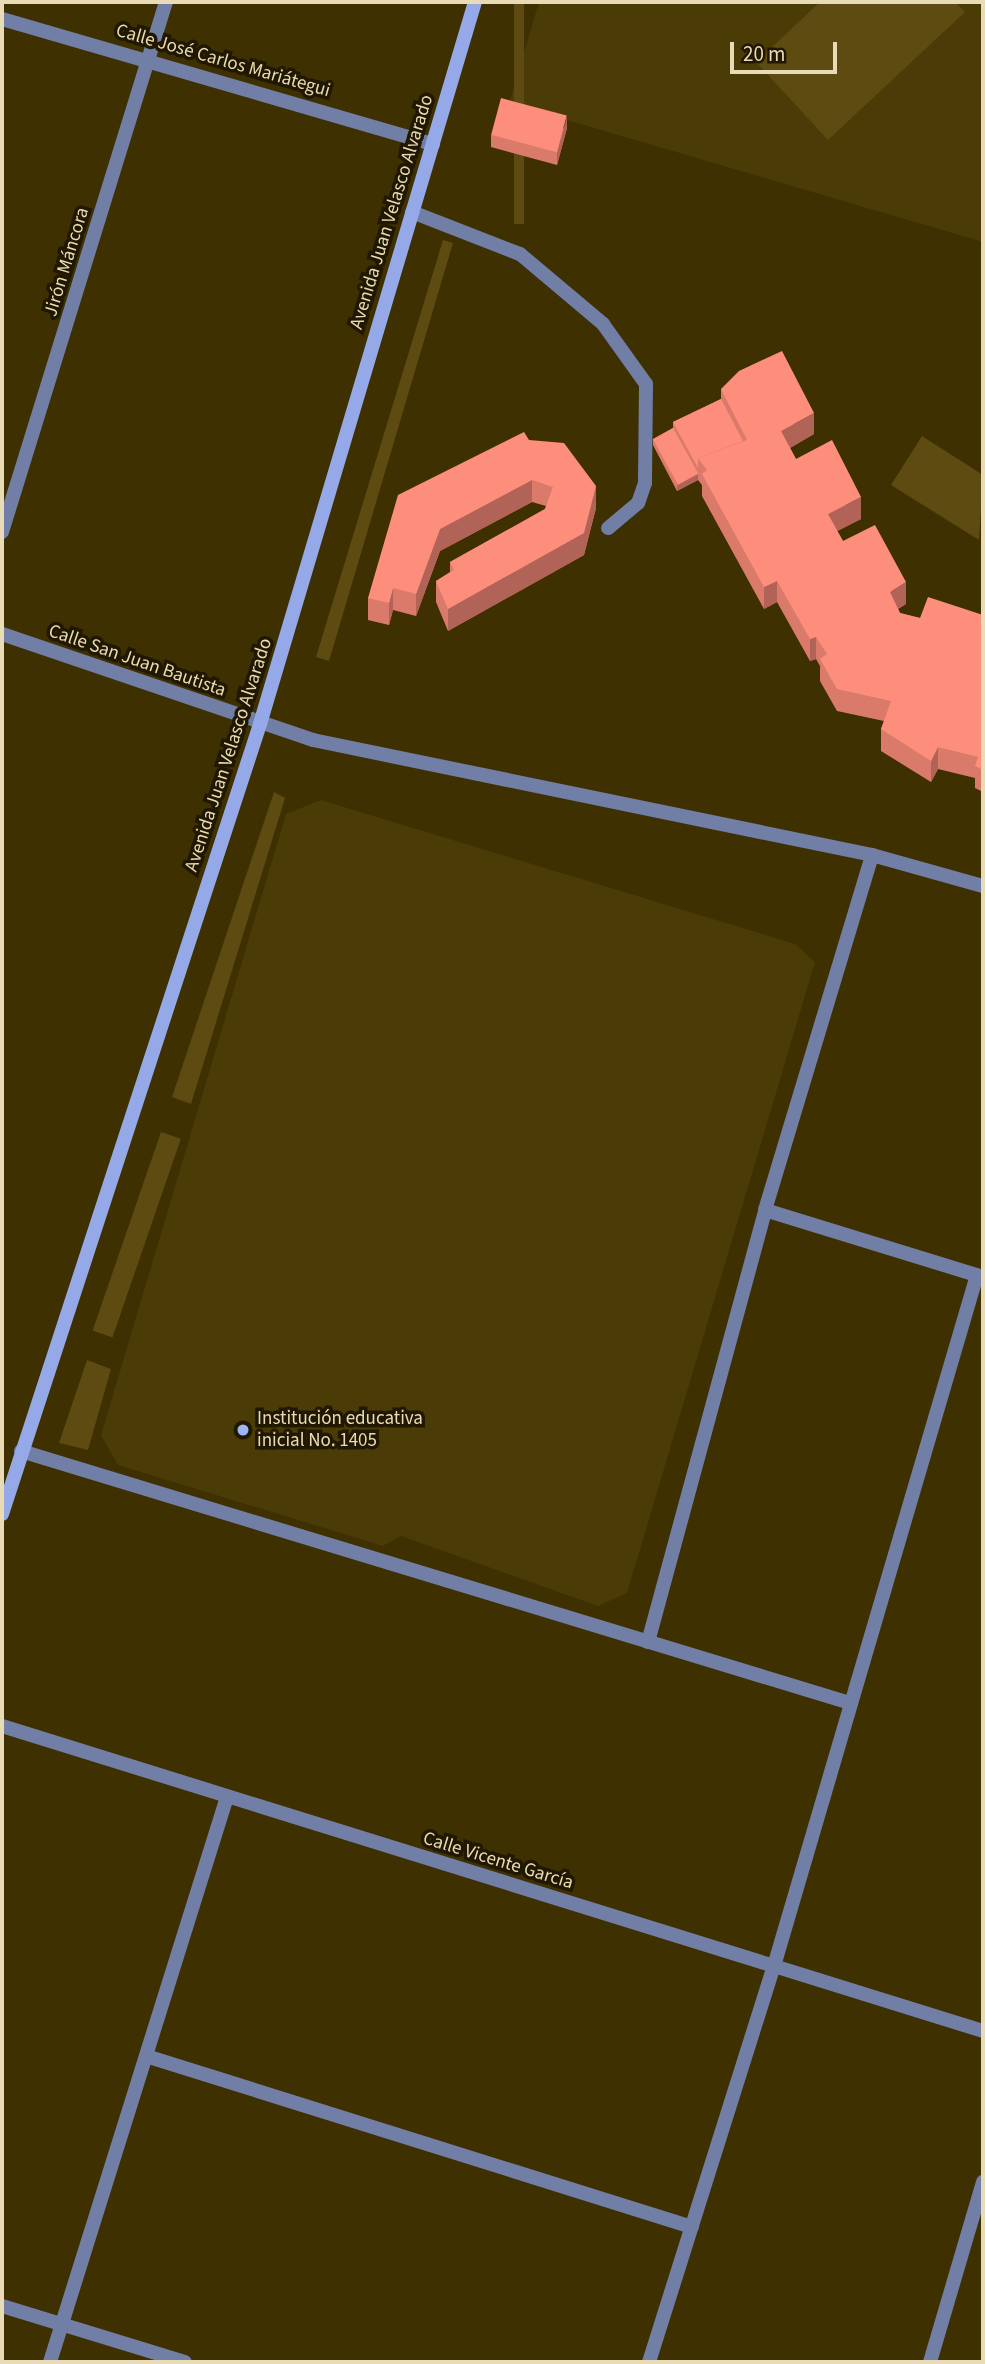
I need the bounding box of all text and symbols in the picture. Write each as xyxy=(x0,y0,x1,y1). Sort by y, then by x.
street label: Calle José Carlos Mariátegui xyxy=(113,19,333,103)
scale bar xyxy=(733,28,840,72)
text: 20 m xyxy=(743,39,785,69)
street label: Avenida Juan Velasco Alvarado xyxy=(345,92,439,332)
street label: Jirón Máncora xyxy=(40,205,94,319)
street label: Calle San Juan Bautista xyxy=(45,620,229,702)
street label: Avenida Juan Velasco Alvarado xyxy=(180,635,278,875)
place label: Institución educativa inicial No. 1405 xyxy=(257,1408,423,1452)
marker: Institución educativa inicial No. 1405 xyxy=(235,1422,251,1438)
street label: Calle Vicente García xyxy=(420,1827,576,1895)

